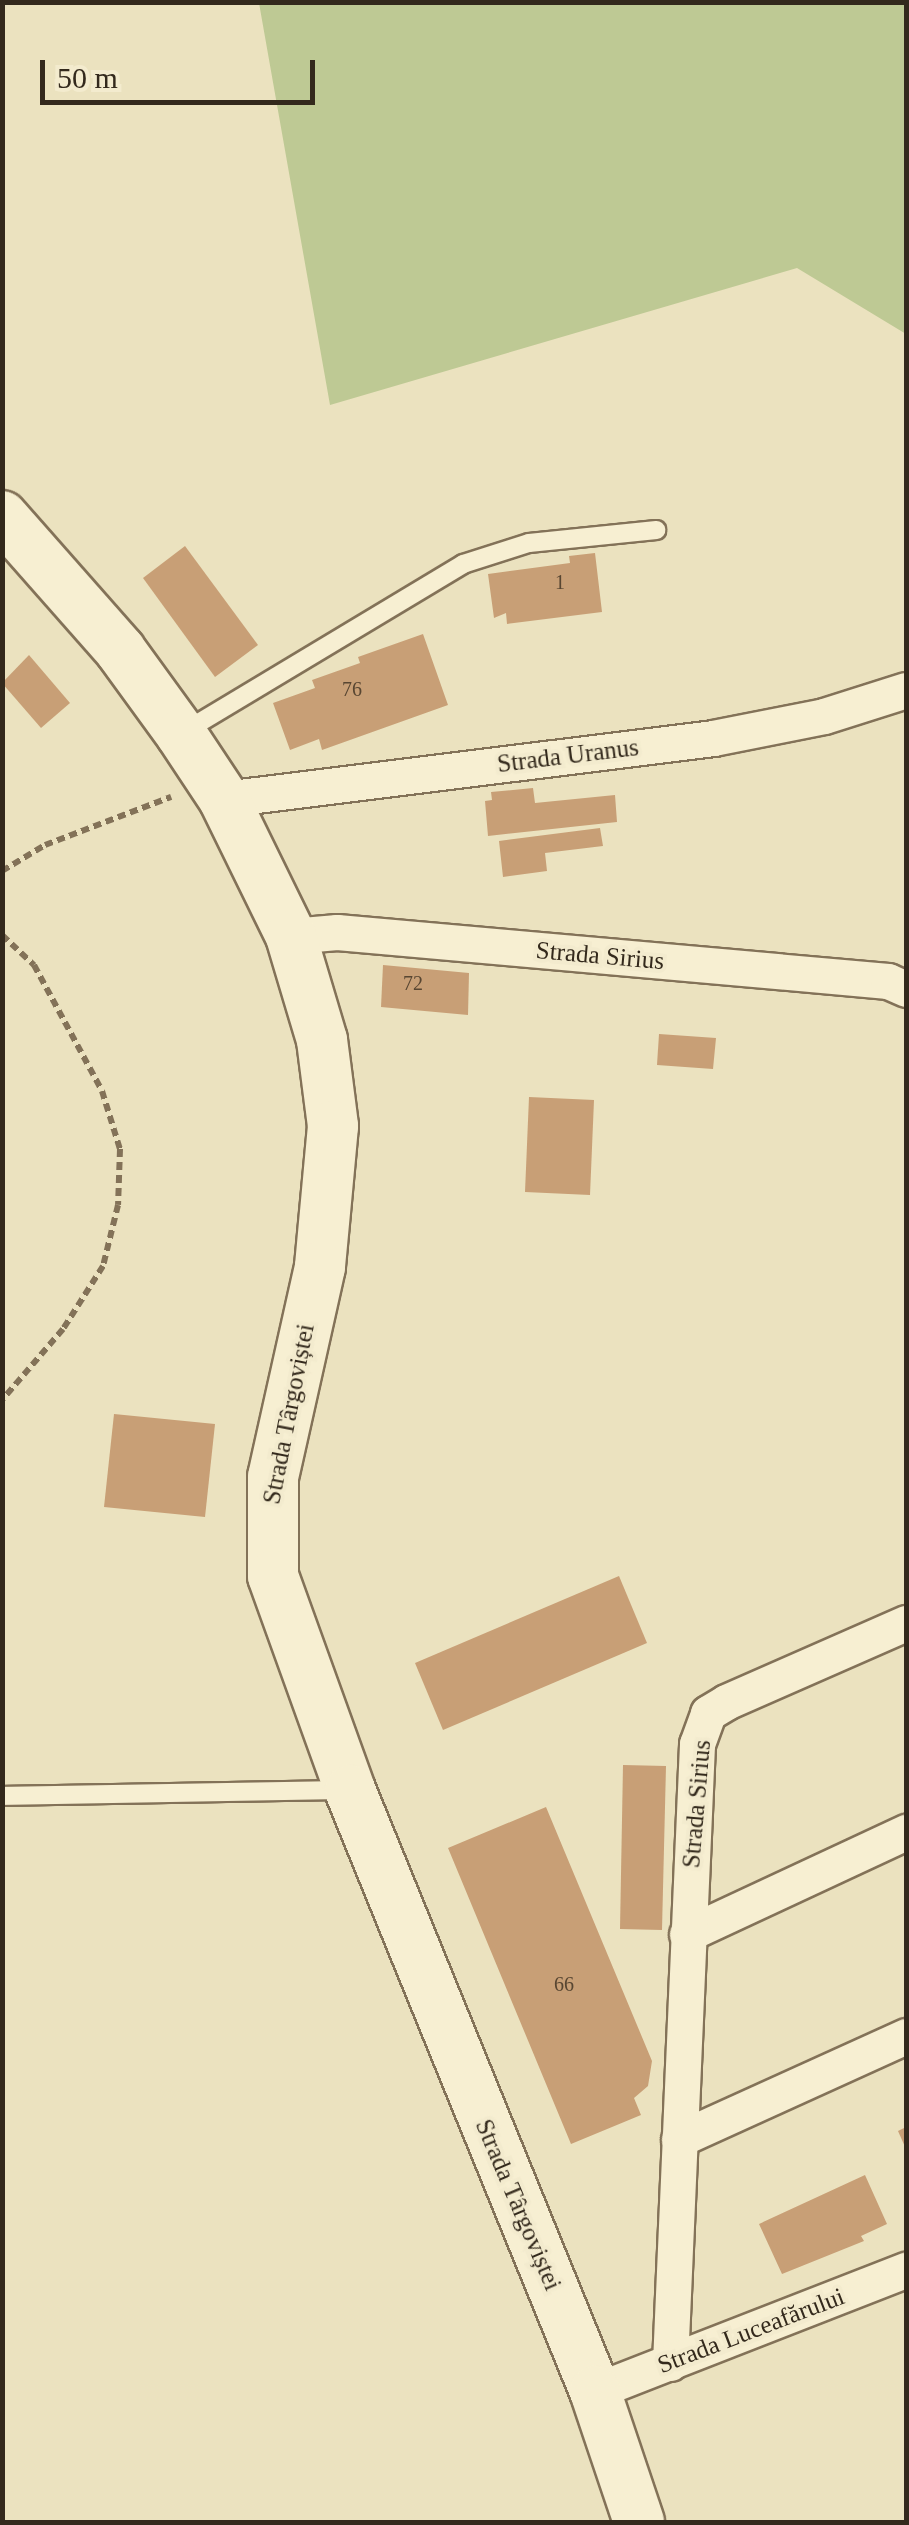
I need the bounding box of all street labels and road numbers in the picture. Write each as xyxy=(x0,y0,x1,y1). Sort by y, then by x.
street label: Strada Uranus xyxy=(496,732,640,780)
street label: Strada Sirius xyxy=(535,935,665,977)
street label: Strada Târgoviștei xyxy=(257,1321,321,1507)
street label: Strada Sirius xyxy=(676,1739,718,1869)
street label: Strada Târgoviștei xyxy=(468,2115,568,2295)
street label: Strada Luceafărului xyxy=(653,2282,849,2380)

